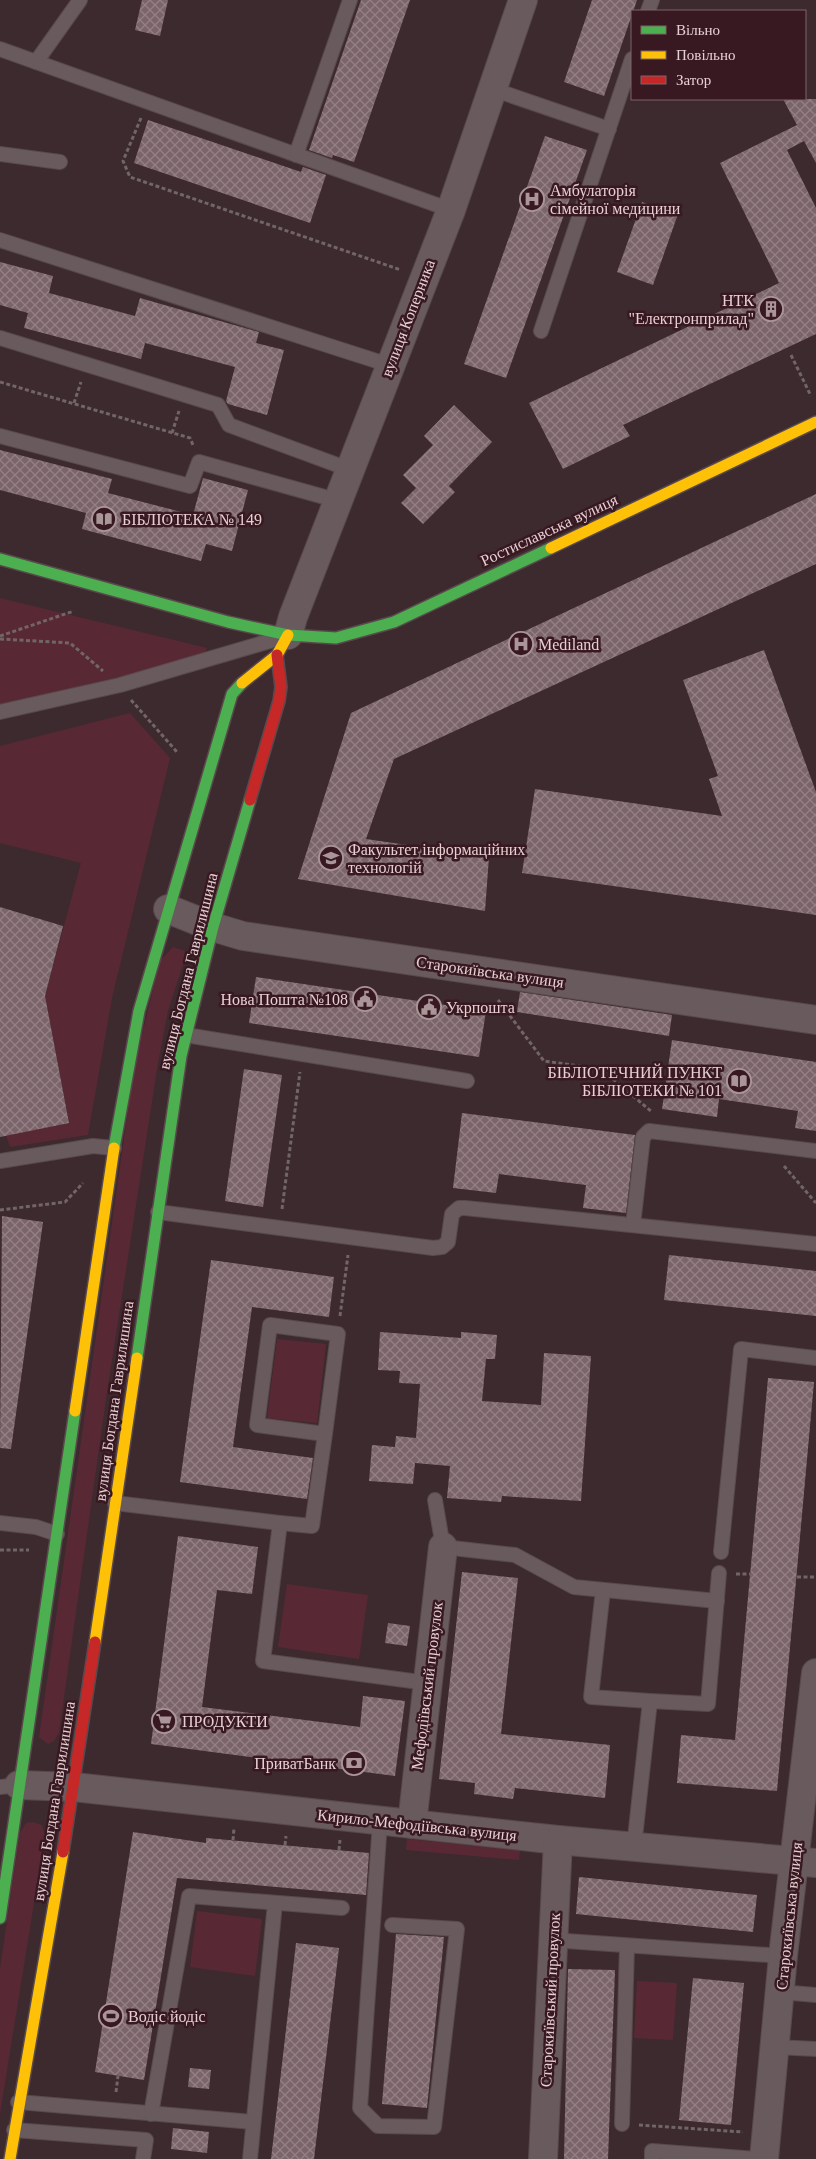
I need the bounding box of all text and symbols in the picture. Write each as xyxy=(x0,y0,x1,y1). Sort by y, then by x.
legend xyxy=(631,10,806,100)
text: Вільно xyxy=(676,22,720,38)
text: Повільно xyxy=(676,47,735,63)
text: Затор xyxy=(676,72,711,88)
place label: Амбулаторія сімейної медицини xyxy=(550,182,681,218)
hospital icon: Амбулаторія сімейної медицини xyxy=(519,186,545,212)
street label: вулиця Коперника xyxy=(378,257,439,379)
place label: НТК "Електронприлад" xyxy=(628,292,754,328)
building icon: НТК "Електронприлад" xyxy=(758,296,784,322)
street label: Ростиславська вулиця xyxy=(478,491,621,570)
library icon: БІБЛІОТЕКА № 149 xyxy=(91,506,117,532)
place label: БІБЛІОТЕКА № 149 xyxy=(122,511,262,528)
hospital icon: Mediland xyxy=(508,631,534,657)
place label: Mediland xyxy=(538,636,599,653)
place label: Факультет інформаційних технологій xyxy=(348,841,525,876)
school or university icon: Факультет інформаційних технологій xyxy=(318,845,344,871)
street label: вулиця Богдана Гаврилишина xyxy=(155,871,222,1071)
street label: Старокиївська вулиця xyxy=(415,953,565,992)
public building icon: Нова Пошта №108 xyxy=(352,986,378,1012)
place label: Нова Пошта №108 xyxy=(221,991,348,1008)
public building icon: Укрпошта xyxy=(416,994,442,1020)
place label: Укрпошта xyxy=(446,999,515,1017)
place label: БІБЛІОТЕЧНИЙ ПУНКТ БІБЛІОТЕКИ № 101 xyxy=(547,1063,722,1099)
library icon: БІБЛІОТЕЧНИЙ ПУНКТ БІБЛІОТЕКИ № 101 xyxy=(726,1068,752,1094)
street label: вулиця Богдана Гаврилишина xyxy=(92,1300,137,1502)
street label: Мефодіївський провулок xyxy=(408,1601,447,1771)
street label: вулиця Богдана Гаврилишина xyxy=(30,1700,79,1902)
supermarket icon: ПРОДУКТИ xyxy=(151,1708,177,1734)
place label: ПРОДУКТИ xyxy=(182,1713,268,1731)
bank icon: ПриватБанк xyxy=(341,1750,367,1776)
place label: ПриватБанк xyxy=(254,1755,336,1773)
street label: Кирило-Мефодіївська вулиця xyxy=(316,1806,518,1845)
street label: Старокиївська вулиця xyxy=(773,1840,806,1991)
street label: Старокиївський провулок xyxy=(537,1912,564,2088)
sports icon: Водіс йодіс xyxy=(98,2003,124,2029)
place label: Водіс йодіс xyxy=(128,2008,206,2026)

